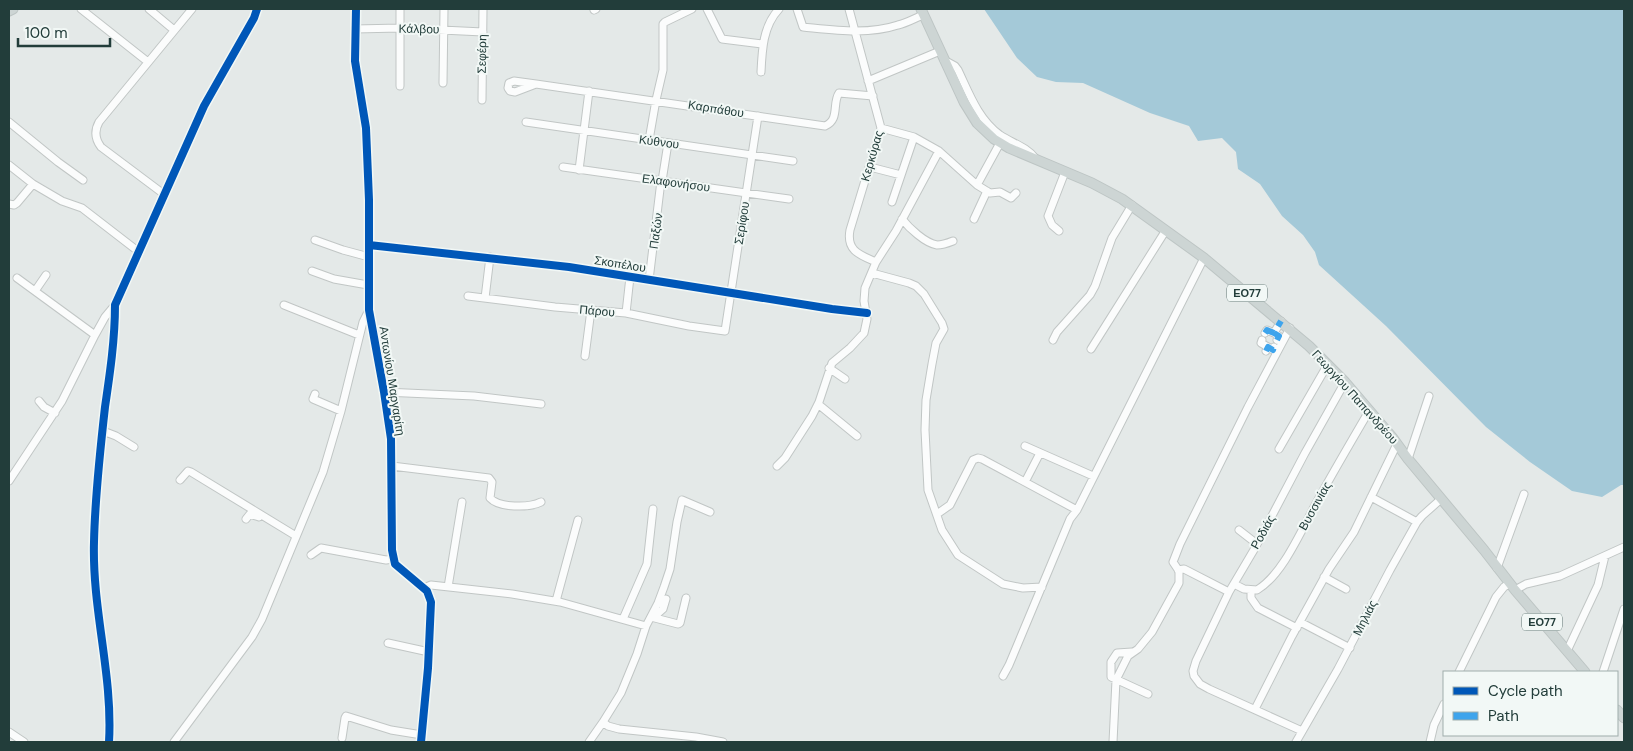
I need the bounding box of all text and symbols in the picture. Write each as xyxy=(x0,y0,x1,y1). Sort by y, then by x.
scale bar xyxy=(18,15,110,47)
street label: Κάλβου xyxy=(398,21,440,37)
text: 100 m xyxy=(25,23,68,43)
street label: Σεφέρη xyxy=(474,34,490,74)
street label: Καρπάθου xyxy=(687,97,745,121)
street label: Κερκύρας xyxy=(857,128,887,183)
street label: Κύθνου xyxy=(638,131,680,153)
street label: Ελαφονήσου xyxy=(641,170,711,196)
street label: Σερίφου xyxy=(731,200,753,246)
street label: Παξών xyxy=(646,212,666,250)
street label: Σκοπέλου xyxy=(593,252,647,276)
road number: ΕΟ77 xyxy=(1227,284,1267,302)
street label: Πάρου xyxy=(579,301,615,321)
street label: Αντωνίου Μαργαρίτη xyxy=(375,325,409,437)
street label: Γεωργίου Παπανδρέου xyxy=(1308,346,1402,448)
street label: Βυσσινίας xyxy=(1295,479,1335,533)
street label: Ροδιάς xyxy=(1247,512,1279,552)
street label: Μηλιάς xyxy=(1349,597,1381,639)
road number: ΕΟ77 xyxy=(1522,614,1562,630)
legend xyxy=(1443,671,1618,736)
text: Cycle path xyxy=(1488,681,1563,701)
text: Path xyxy=(1488,706,1519,726)

